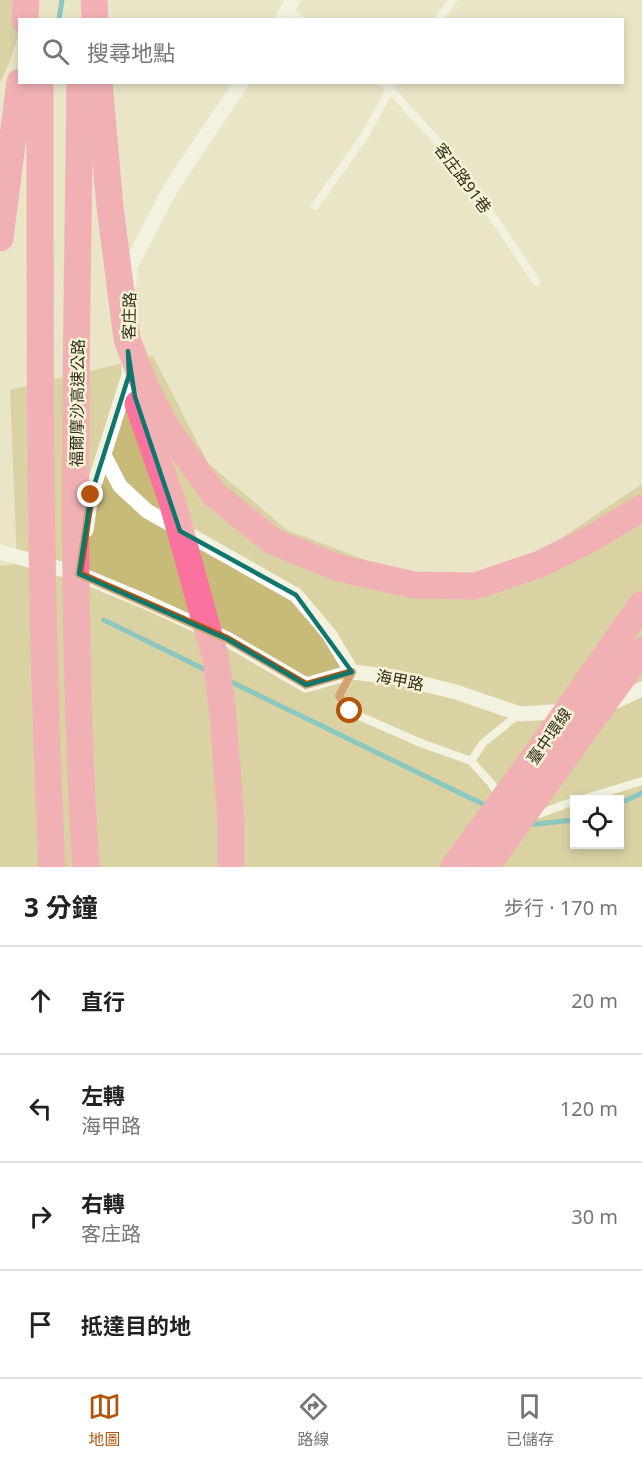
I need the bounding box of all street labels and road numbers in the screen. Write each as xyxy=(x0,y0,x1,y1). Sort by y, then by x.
street label: 客庄路91巷 xyxy=(429,139,497,217)
street label: 客庄路 xyxy=(118,292,140,340)
street label: 福爾摩沙高速公路 xyxy=(65,339,89,467)
street label: 海甲路 xyxy=(374,665,426,695)
street label: 臺中環線 xyxy=(522,703,576,769)

